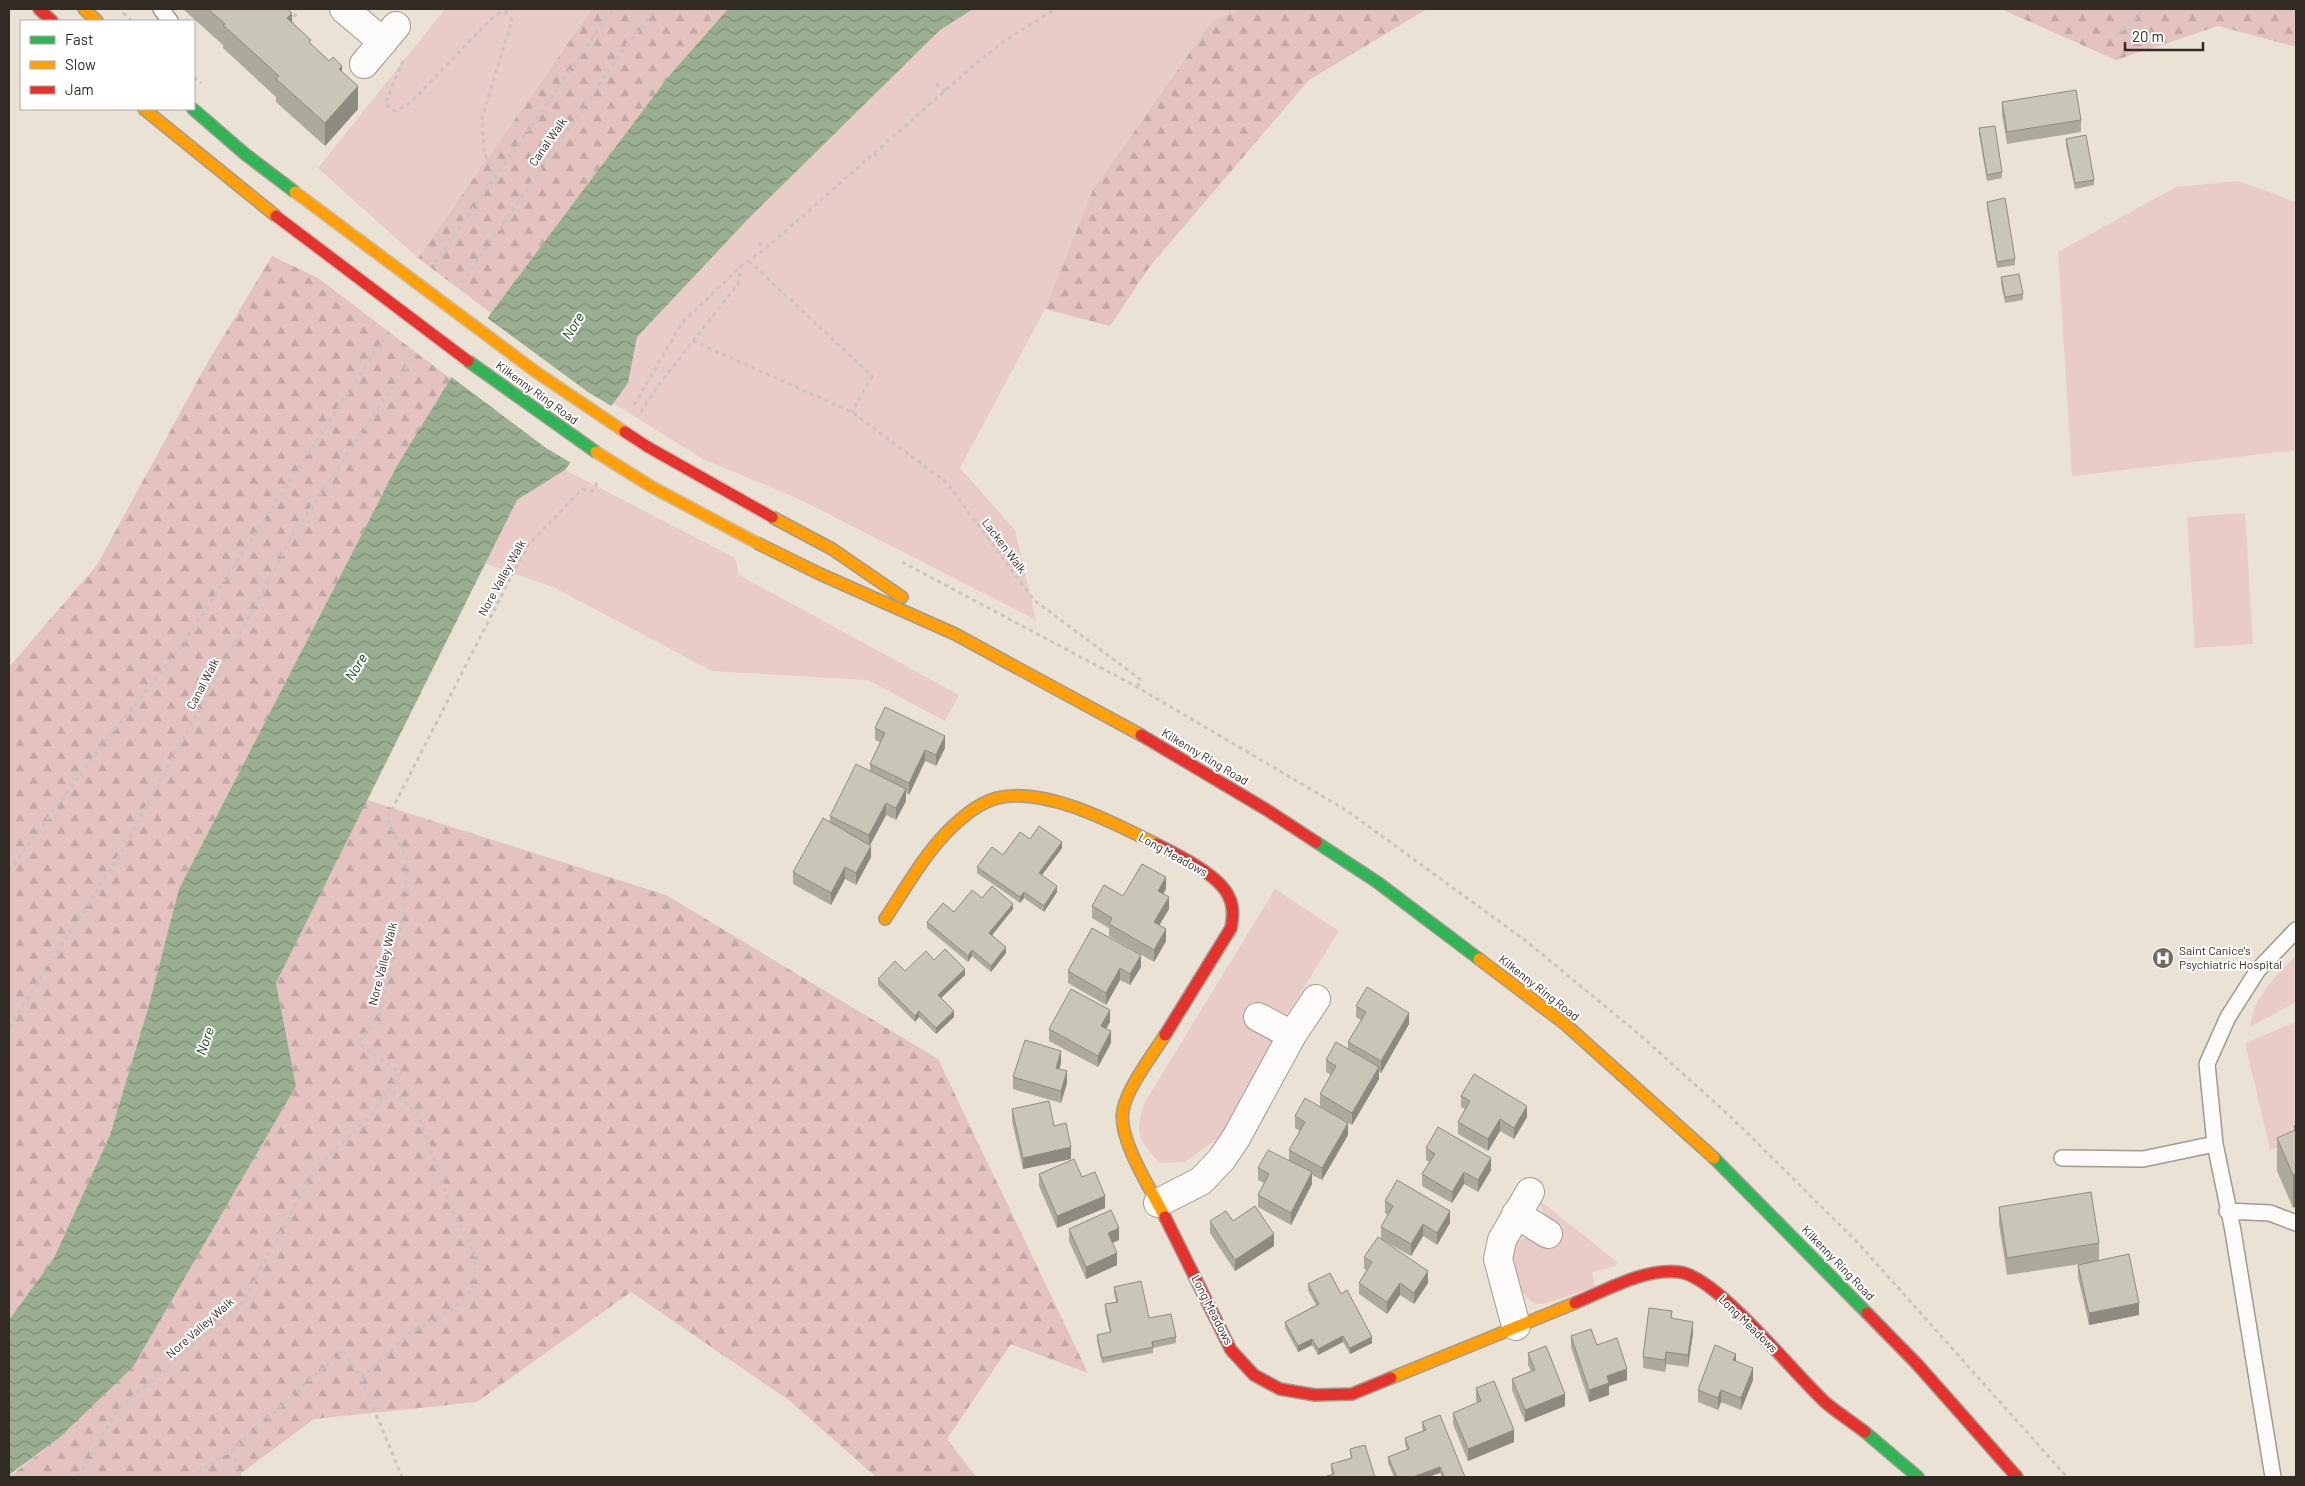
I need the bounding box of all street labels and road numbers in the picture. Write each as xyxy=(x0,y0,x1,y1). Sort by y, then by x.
street label: Canal Walk xyxy=(525,114,569,168)
street label: Kilkenny Ring Road xyxy=(494,358,581,427)
street label: Lacken Walk xyxy=(980,515,1030,576)
street label: Nore Valley Walk xyxy=(474,537,528,618)
street label: Canal Walk xyxy=(183,656,221,712)
street label: Kilkenny Ring Road xyxy=(1160,725,1251,787)
street label: Long Meadows xyxy=(1137,829,1211,879)
street label: Nore Valley Walk xyxy=(365,921,399,1007)
street label: Kilkenny Ring Road xyxy=(1497,951,1583,1023)
street label: Kilkenny Ring Road xyxy=(1800,1222,1878,1303)
street label: Long Meadows xyxy=(1189,1272,1237,1347)
street label: Long Meadows xyxy=(1716,1292,1781,1355)
street label: Nore Valley Walk xyxy=(163,1294,236,1360)

